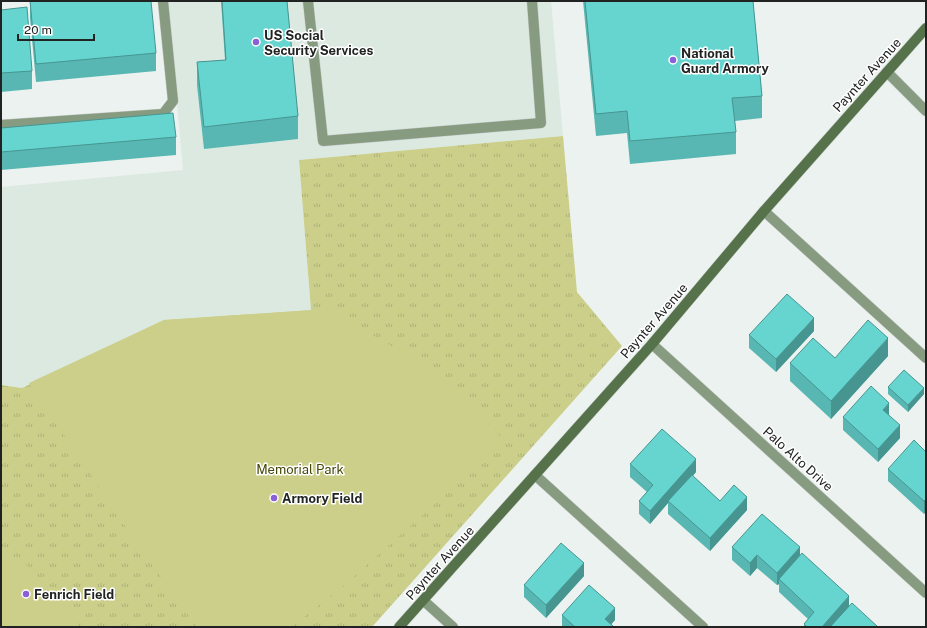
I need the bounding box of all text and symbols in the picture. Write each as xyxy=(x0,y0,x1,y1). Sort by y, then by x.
scale bar xyxy=(18,16,94,42)
text: 20 m xyxy=(24,23,52,37)
place label: US Social Security Services xyxy=(264,28,373,58)
street label: Paynter Avenue xyxy=(830,35,904,115)
marker: US Social Security Services xyxy=(251,37,261,47)
place label: National Guard Armory xyxy=(681,46,770,76)
marker: National Guard Armory xyxy=(668,55,678,65)
street label: Paynter Avenue xyxy=(617,280,691,362)
street label: Palo Alto Drive xyxy=(760,424,836,494)
park label: Memorial Park xyxy=(256,462,344,477)
place label: Armory Field xyxy=(282,491,362,506)
marker: Armory Field xyxy=(269,493,279,503)
street label: Paynter Avenue xyxy=(403,523,477,603)
place label: Fenrich Field xyxy=(34,587,114,602)
marker: Fenrich Field xyxy=(21,589,31,599)

